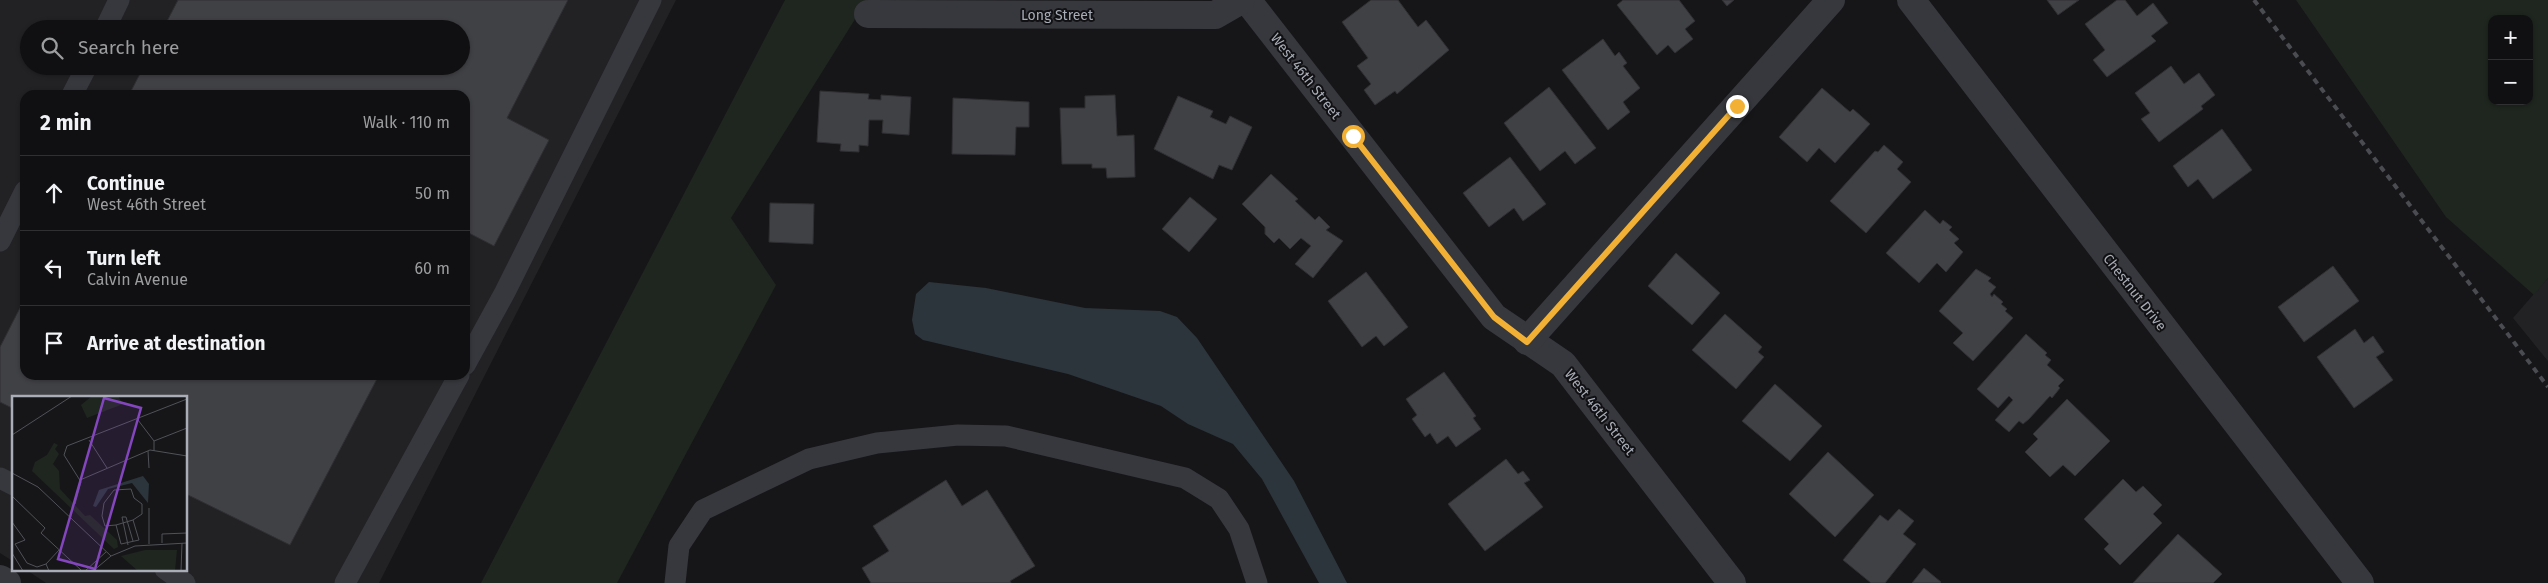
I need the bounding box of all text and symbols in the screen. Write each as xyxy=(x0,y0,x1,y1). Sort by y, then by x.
street label: Long Street xyxy=(1021,7,1094,24)
map controls xyxy=(2488,15,2533,105)
button: + xyxy=(2488,15,2533,60)
search box xyxy=(20,20,470,75)
street label: West 46th Street xyxy=(1267,30,1345,123)
icon: search xyxy=(38,34,66,62)
text: Search here xyxy=(78,36,179,59)
button: − xyxy=(2488,60,2533,105)
route end xyxy=(1726,95,1749,118)
text: 2 min xyxy=(40,110,92,136)
text: Walk · 110 m xyxy=(363,113,450,132)
route start xyxy=(1342,125,1365,148)
text: Continue xyxy=(87,172,165,195)
icon: ahead xyxy=(40,179,68,207)
text: 50 m xyxy=(415,184,450,203)
text: West 46th Street xyxy=(87,195,206,214)
text: Turn left xyxy=(87,247,161,270)
street label: Chestnut Drive xyxy=(2099,250,2170,334)
icon: left xyxy=(40,254,68,282)
text: 60 m xyxy=(415,259,450,278)
text: Calvin Avenue xyxy=(87,270,188,289)
icon: arrive xyxy=(40,329,68,357)
text: Arrive at destination xyxy=(87,332,266,355)
street label: West 46th Street xyxy=(1561,366,1639,459)
inset map xyxy=(12,396,188,570)

